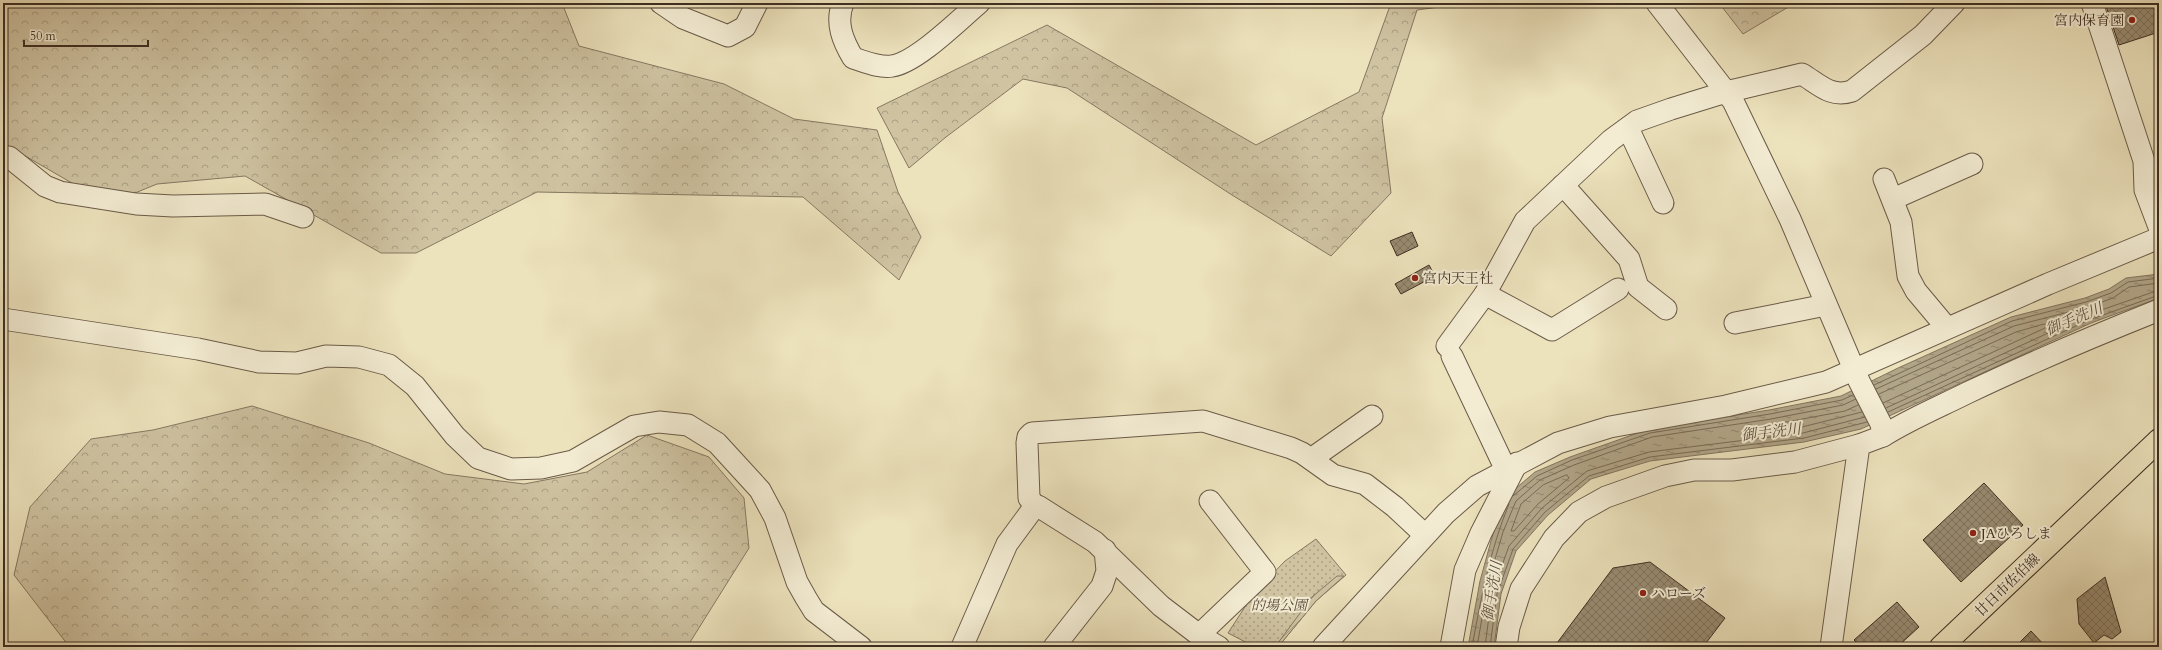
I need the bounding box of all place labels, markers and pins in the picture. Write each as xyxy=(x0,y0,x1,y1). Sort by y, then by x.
place label: 宮内保育園 xyxy=(2054,11,2124,30)
marker: 宮内保育園 xyxy=(2127,15,2137,25)
place label: 宮内天王社 xyxy=(1423,269,1493,288)
marker: 宮内天王社 xyxy=(1410,273,1420,283)
place label: JAひろしま xyxy=(1979,524,2052,543)
marker: JAひろしま xyxy=(1968,528,1978,538)
place label: ハローズ xyxy=(1651,584,1706,603)
marker: ハローズ xyxy=(1638,588,1648,598)

